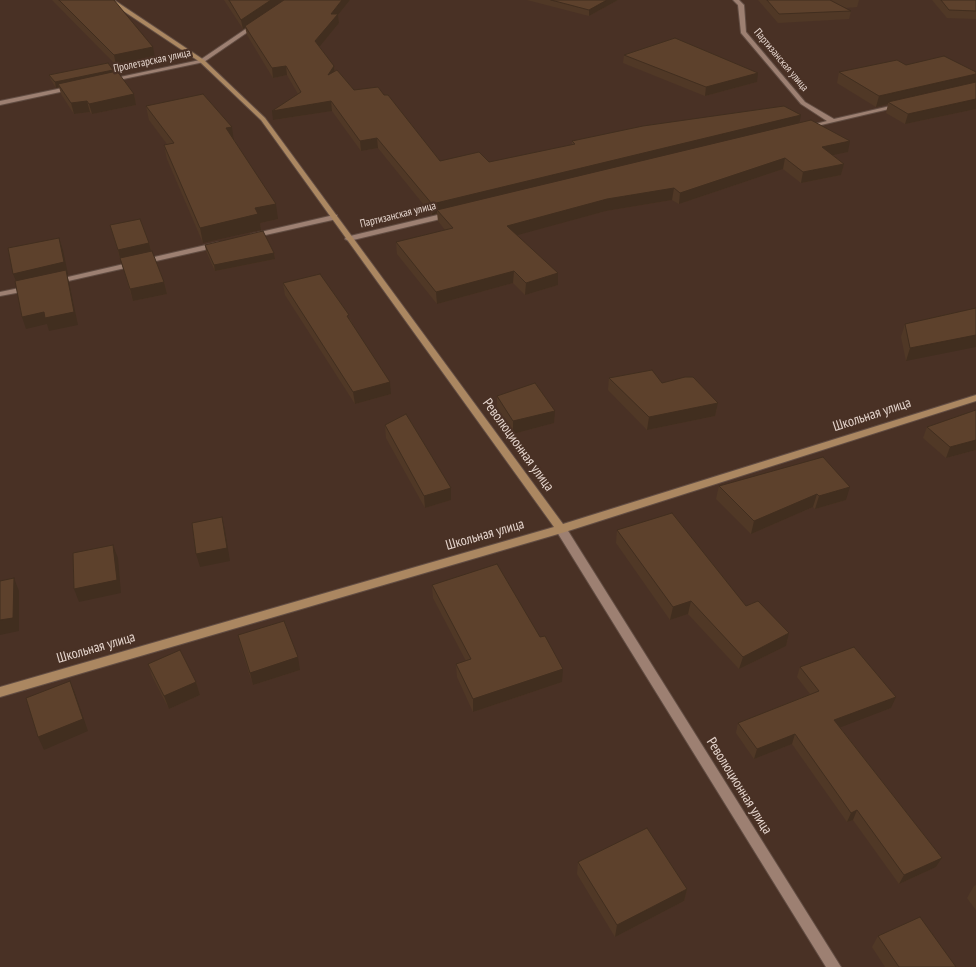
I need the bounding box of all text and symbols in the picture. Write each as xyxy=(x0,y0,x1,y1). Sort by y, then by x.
street label: Партизанская улица xyxy=(751,26,811,94)
street label: Пролетарская улица xyxy=(112,46,192,76)
street label: Партизанская улица xyxy=(359,199,437,231)
street label: Революционная улица xyxy=(479,395,557,495)
street label: Школьная улица xyxy=(831,395,913,435)
street label: Школьная улица xyxy=(444,516,526,554)
street label: Школьная улица xyxy=(55,629,137,667)
street label: Революционная улица xyxy=(703,735,775,837)

